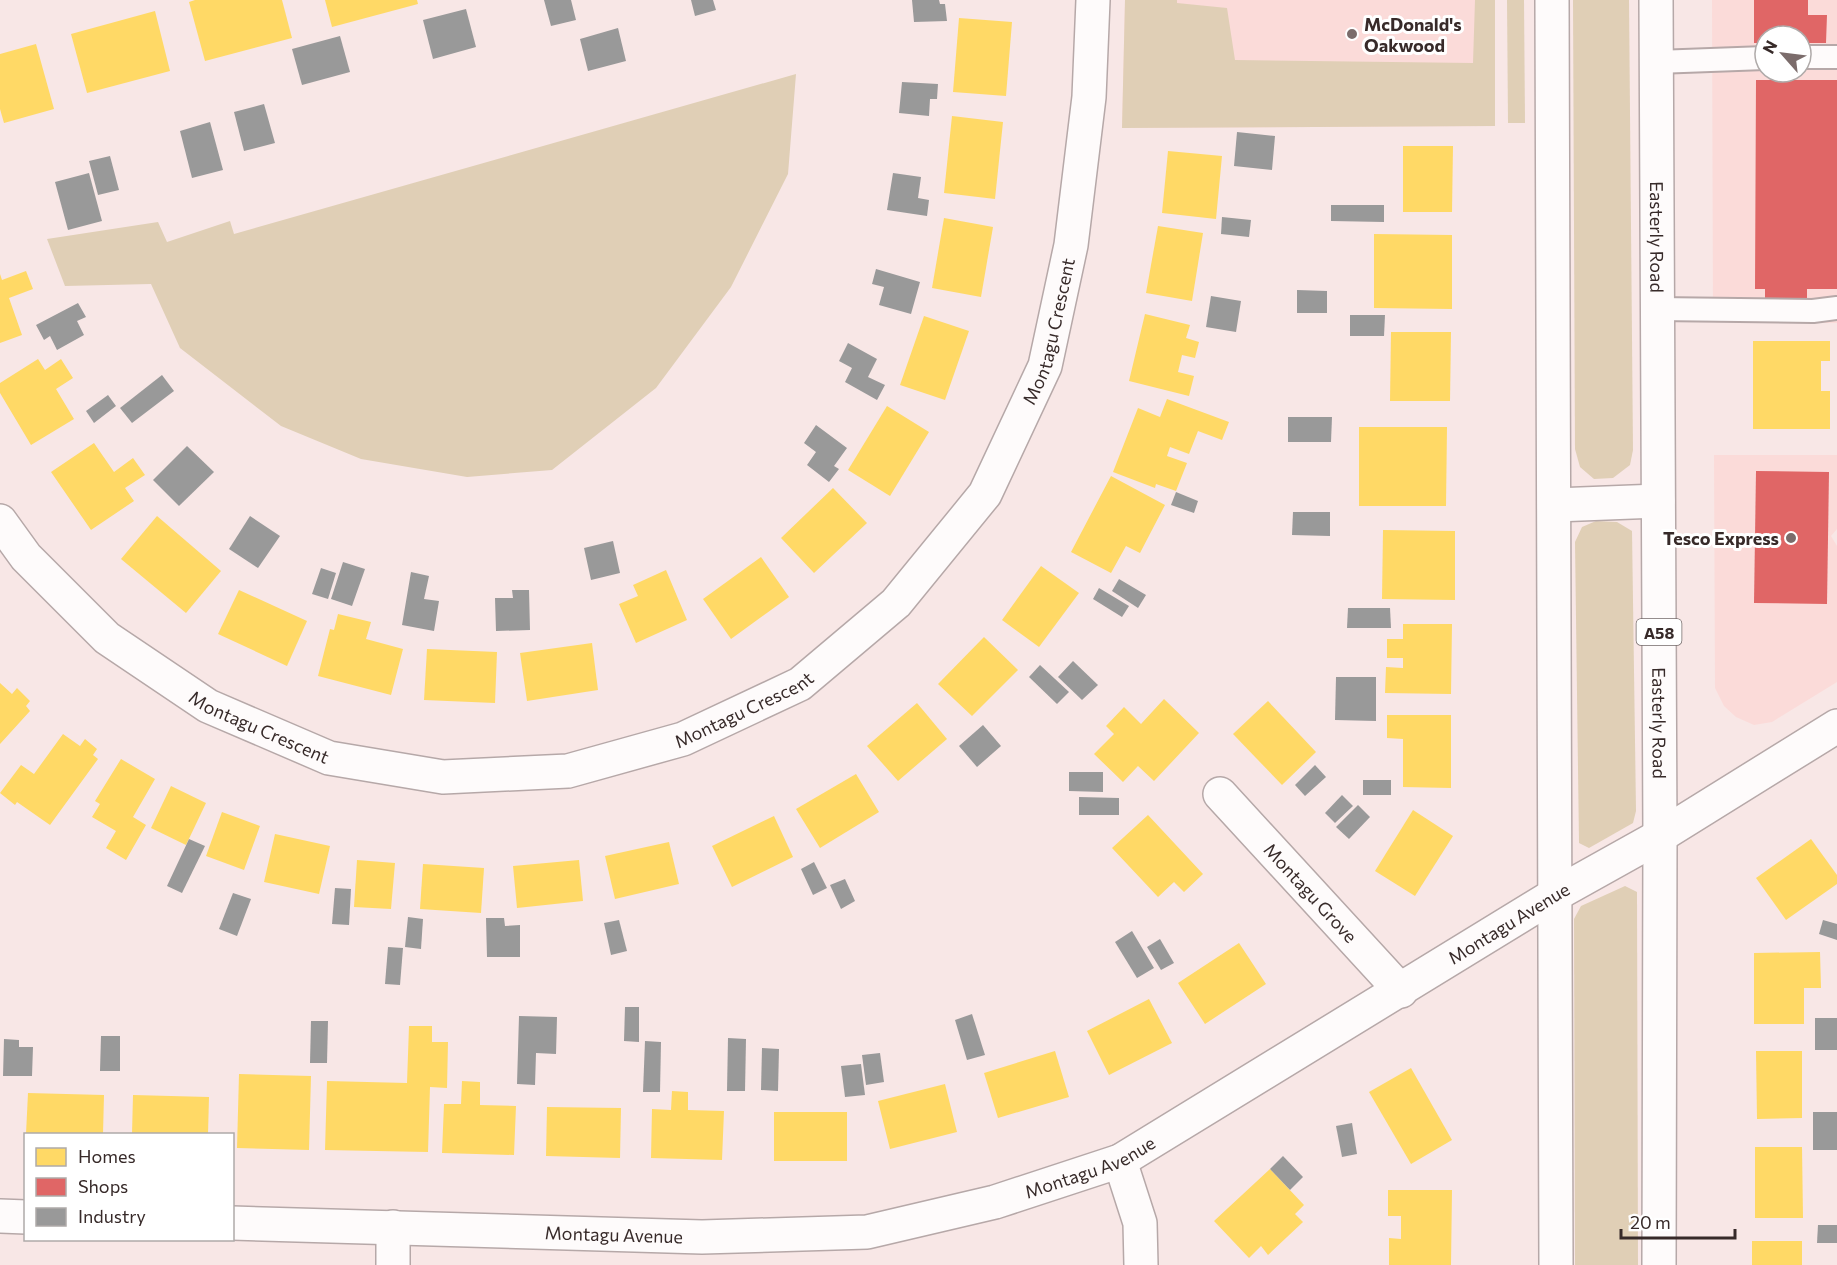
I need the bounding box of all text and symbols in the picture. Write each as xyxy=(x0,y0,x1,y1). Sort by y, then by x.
place label: McDonald's Oakwood xyxy=(1364,13,1462,56)
north arrow xyxy=(1753,24,1813,84)
marker: McDonald's Oakwood xyxy=(1345,27,1359,41)
text: N xyxy=(1758,37,1781,56)
street label: Easterly Road xyxy=(1646,181,1668,293)
street label: Montagu Crescent xyxy=(1018,256,1079,408)
place label: Tesco Express xyxy=(1663,527,1779,549)
marker: Tesco Express xyxy=(1784,531,1798,545)
road number: A58 xyxy=(1636,619,1682,645)
street label: Montagu Crescent xyxy=(671,667,818,752)
street label: Easterly Road xyxy=(1648,667,1671,779)
street label: Montagu Crescent xyxy=(185,685,333,768)
street label: Montagu Grove xyxy=(1259,838,1362,947)
street label: Montagu Avenue xyxy=(1444,878,1573,969)
street label: Montagu Avenue xyxy=(1022,1131,1159,1202)
legend xyxy=(24,1133,234,1241)
text: Homes xyxy=(78,1145,136,1167)
text: Shops xyxy=(78,1175,128,1197)
scale bar xyxy=(1621,1202,1735,1240)
text: Industry xyxy=(78,1205,146,1227)
text: 20 m xyxy=(1630,1211,1671,1233)
street label: Montagu Avenue xyxy=(544,1221,683,1247)

